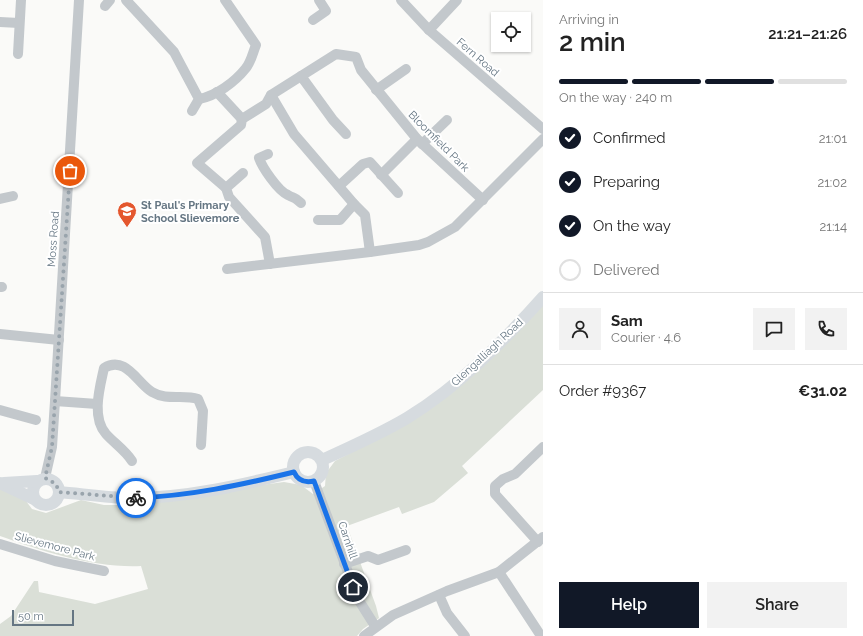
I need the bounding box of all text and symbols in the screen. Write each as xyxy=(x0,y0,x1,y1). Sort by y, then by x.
map controls xyxy=(491,12,531,52)
button: locate xyxy=(491,12,531,52)
text: Arriving in xyxy=(559,12,619,27)
text: 21:21–21:26 xyxy=(768,25,847,43)
text: 2 min xyxy=(559,27,626,57)
street label: Fern Road xyxy=(454,35,502,79)
text: On the way · 240 m xyxy=(559,90,672,105)
street label: Bloomfield Park xyxy=(406,108,472,175)
icon: check xyxy=(559,127,581,149)
text: Confirmed xyxy=(593,129,666,147)
text: 21:01 xyxy=(819,131,847,146)
pin xyxy=(53,154,87,188)
icon: bag xyxy=(59,160,81,182)
icon: check xyxy=(559,171,581,193)
text: Preparing xyxy=(593,173,660,191)
text: 21:02 xyxy=(817,175,847,190)
place label: St Paul's Primary School Slievemore xyxy=(141,199,240,225)
school or university icon: St Paul's Primary School Slievemore xyxy=(116,200,138,228)
street label: Moss Road xyxy=(45,211,62,267)
icon: check xyxy=(559,215,581,237)
text: On the way xyxy=(593,217,671,235)
text: 21:14 xyxy=(820,219,847,234)
text: Delivered xyxy=(593,261,660,279)
button: person xyxy=(559,308,601,350)
button: chat xyxy=(753,308,795,350)
button: phone xyxy=(805,308,847,350)
text: Sam xyxy=(611,312,643,330)
street label: Glengalliagh Road xyxy=(449,316,526,389)
text: Courier · 4.6 xyxy=(611,330,681,345)
text: Order #9367 xyxy=(559,382,646,400)
text: €31.02 xyxy=(798,382,847,400)
courier xyxy=(116,478,156,518)
icon: bike xyxy=(125,487,147,509)
street label: Carnhill xyxy=(335,520,360,561)
street label: Slievemore Park xyxy=(13,530,97,563)
pin xyxy=(336,570,370,604)
icon: home xyxy=(342,576,364,598)
button: Help xyxy=(559,582,699,628)
button: Share xyxy=(707,582,847,628)
scale bar xyxy=(12,608,74,627)
text: 50 m xyxy=(18,610,44,623)

